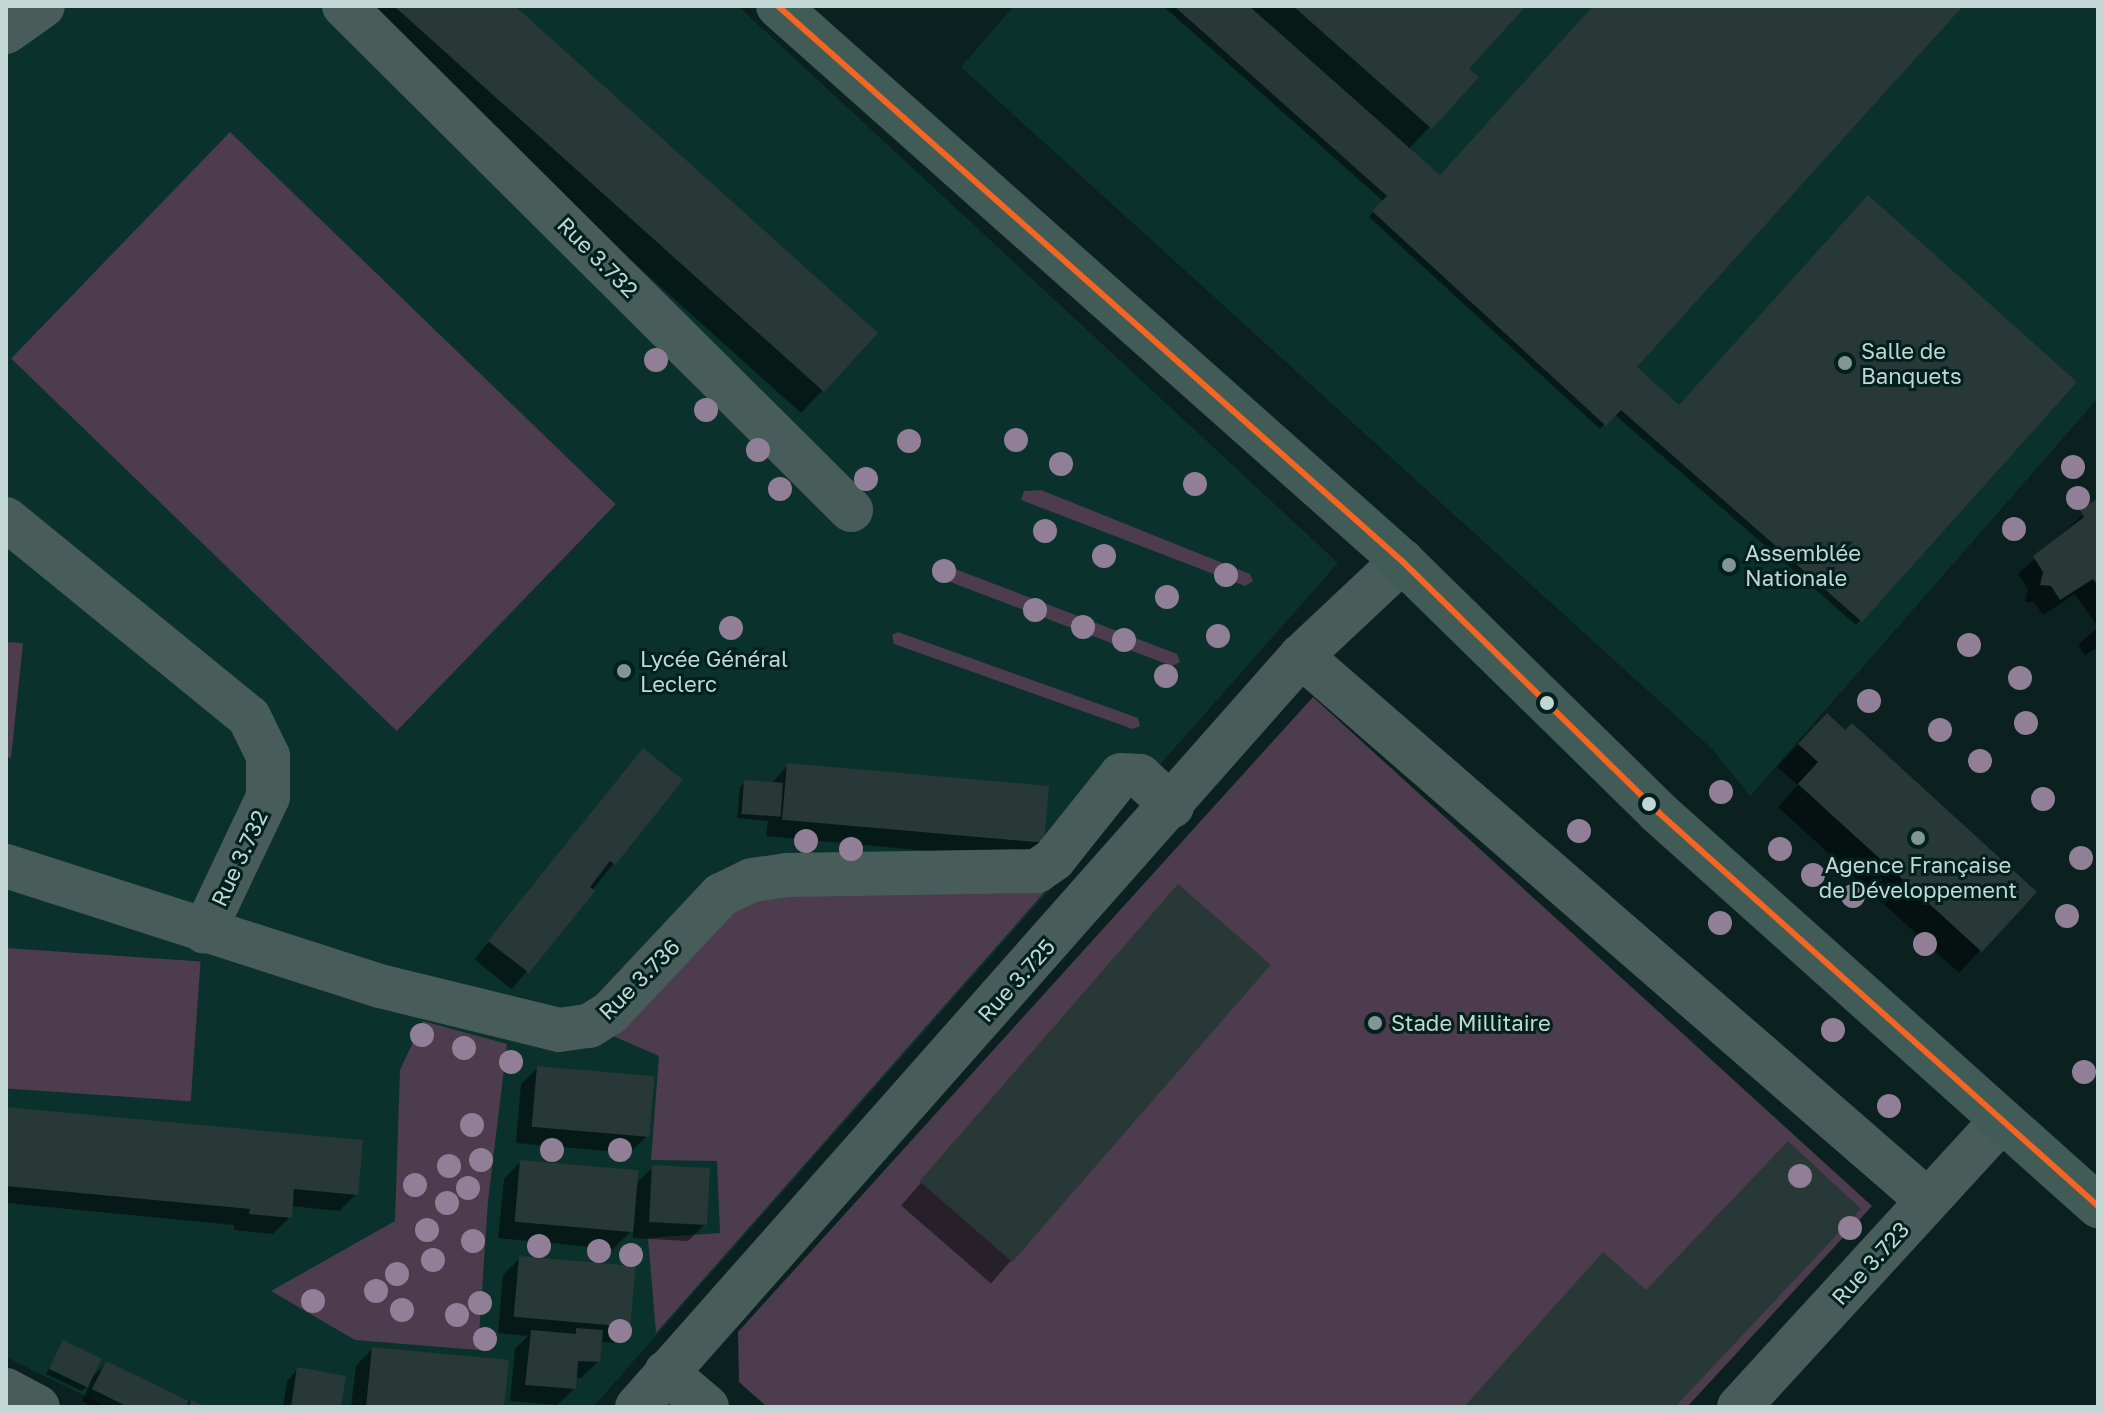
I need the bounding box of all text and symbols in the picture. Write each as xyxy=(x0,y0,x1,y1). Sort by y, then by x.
street label: Rue 3.732 xyxy=(552,211,644,303)
place label: Salle de Banquets xyxy=(1861,337,1962,388)
marker: Salle de Banquets xyxy=(1836,354,1854,372)
place label: Assemblée Nationale xyxy=(1745,539,1861,590)
marker: Assemblée Nationale xyxy=(1720,556,1738,574)
place label: Lycée Général Leclerc xyxy=(640,645,788,696)
marker: Lycée Général Leclerc xyxy=(615,662,633,680)
unlabelled marker xyxy=(1539,695,1555,711)
unlabelled marker xyxy=(1641,796,1657,812)
street label: Rue 3.732 xyxy=(205,806,273,910)
marker: Agence Française de Développement xyxy=(1909,829,1927,847)
place label: Agence Française de Développement xyxy=(1819,851,2017,902)
street label: Rue 3.736 xyxy=(593,933,685,1025)
street label: Rue 3.725 xyxy=(972,933,1060,1027)
place label: Stade Millitaire xyxy=(1391,1010,1551,1036)
marker: Stade Millitaire xyxy=(1366,1014,1384,1032)
street label: Rue 3.723 xyxy=(1826,1216,1914,1310)

